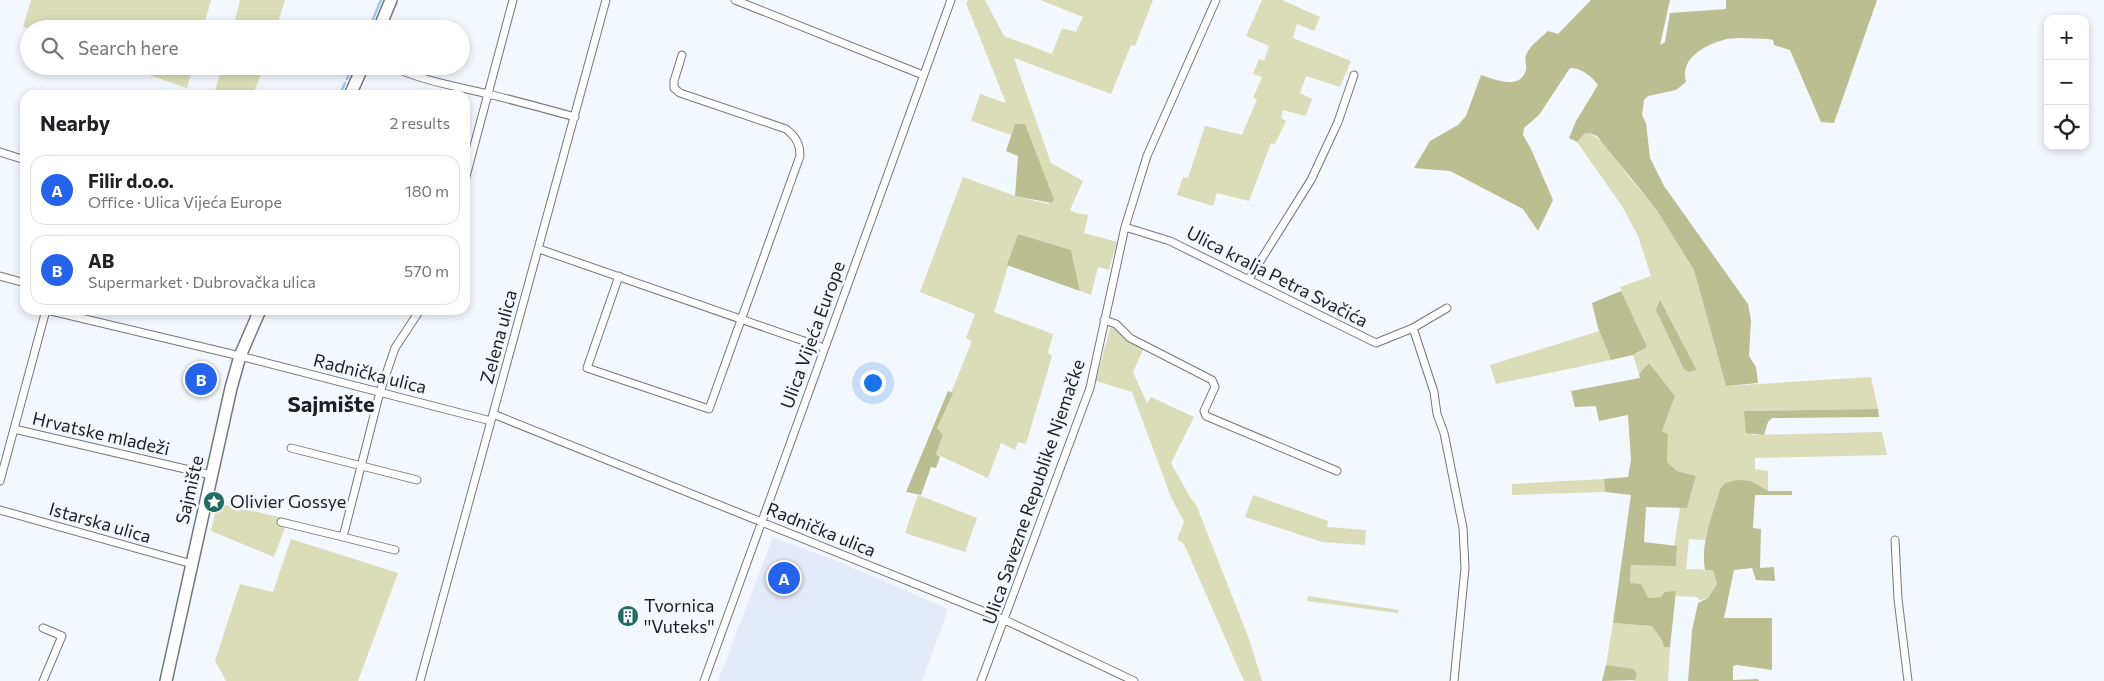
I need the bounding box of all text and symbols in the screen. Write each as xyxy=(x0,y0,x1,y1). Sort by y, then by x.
map controls xyxy=(2044,15,2089,150)
button: + xyxy=(2044,15,2089,60)
search box xyxy=(20,20,470,75)
icon: search xyxy=(38,34,66,62)
text: Search here xyxy=(78,36,178,59)
button: − xyxy=(2044,60,2089,105)
button: locate xyxy=(2044,105,2089,150)
text: Nearby xyxy=(40,110,110,135)
text: 2 results xyxy=(389,113,450,132)
text: Filir d.o.o. xyxy=(88,169,174,192)
text: A xyxy=(51,181,63,200)
text: 180 m xyxy=(405,181,449,200)
text: Office · Ulica Vijeća Europe xyxy=(88,192,282,211)
street label: Ulica kralja Petra Svačića xyxy=(1183,221,1372,331)
text: AB xyxy=(88,249,114,272)
street label: Ulica Vijeća Europe xyxy=(775,258,849,411)
text: B xyxy=(52,261,62,280)
text: 570 m xyxy=(404,261,449,280)
text: Supermarket · Dubrovačka ulica xyxy=(88,272,316,291)
street label: Zelena ulica xyxy=(475,287,521,386)
street label: Radnička ulica xyxy=(311,348,429,398)
street label: Ulica Savezne Republike Njemačke xyxy=(977,356,1089,627)
pin: B xyxy=(185,360,217,398)
your location xyxy=(860,370,886,396)
district label: Sajmište xyxy=(287,390,375,417)
street label: Hrvatske mladeži xyxy=(30,407,172,460)
street label: Sajmište xyxy=(170,453,208,526)
place icon: Olivier Gossye xyxy=(202,490,226,514)
place label: Olivier Gossye xyxy=(230,490,346,512)
street label: Istarska ulica xyxy=(47,497,154,547)
street label: Radnička ulica xyxy=(764,497,879,561)
pin: A xyxy=(768,559,800,597)
place label: Tvornica ''Vuteks'' xyxy=(644,594,715,637)
building icon: Tvornica ''Vuteks'' xyxy=(616,604,640,628)

